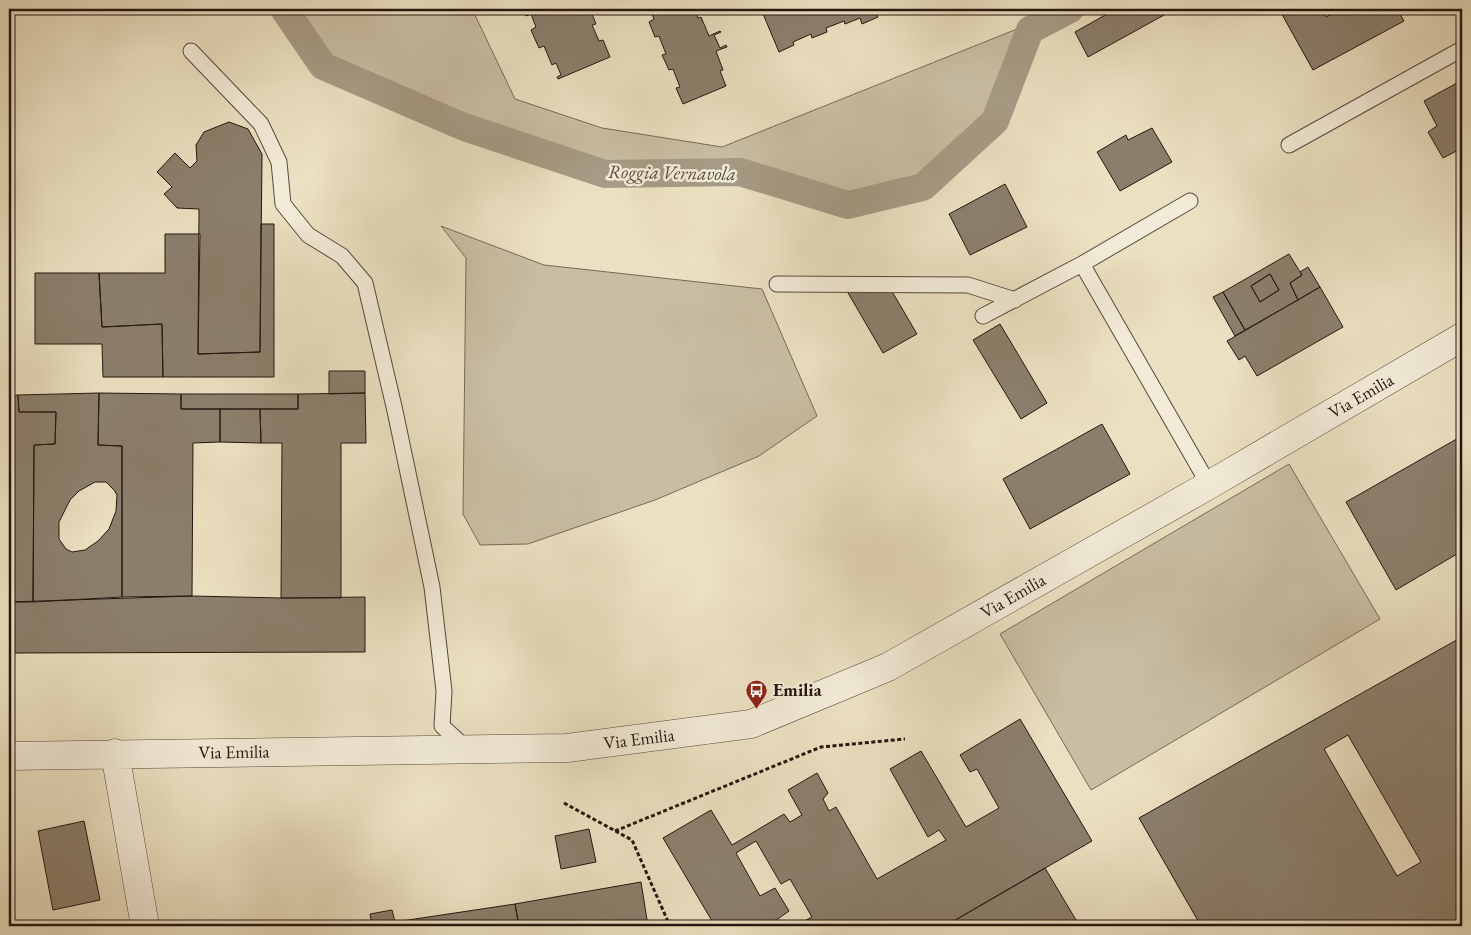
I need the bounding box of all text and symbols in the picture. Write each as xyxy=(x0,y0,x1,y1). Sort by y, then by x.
water label: Roggia Vernavola xyxy=(608,159,736,186)
street label: Via Emilia xyxy=(1324,367,1398,423)
street label: Via Emilia xyxy=(976,567,1050,623)
bus stop icon: Emilia xyxy=(745,678,769,709)
place label: Emilia xyxy=(773,678,822,701)
street label: Via Emilia xyxy=(602,723,677,754)
street label: Via Emilia xyxy=(198,739,271,764)

